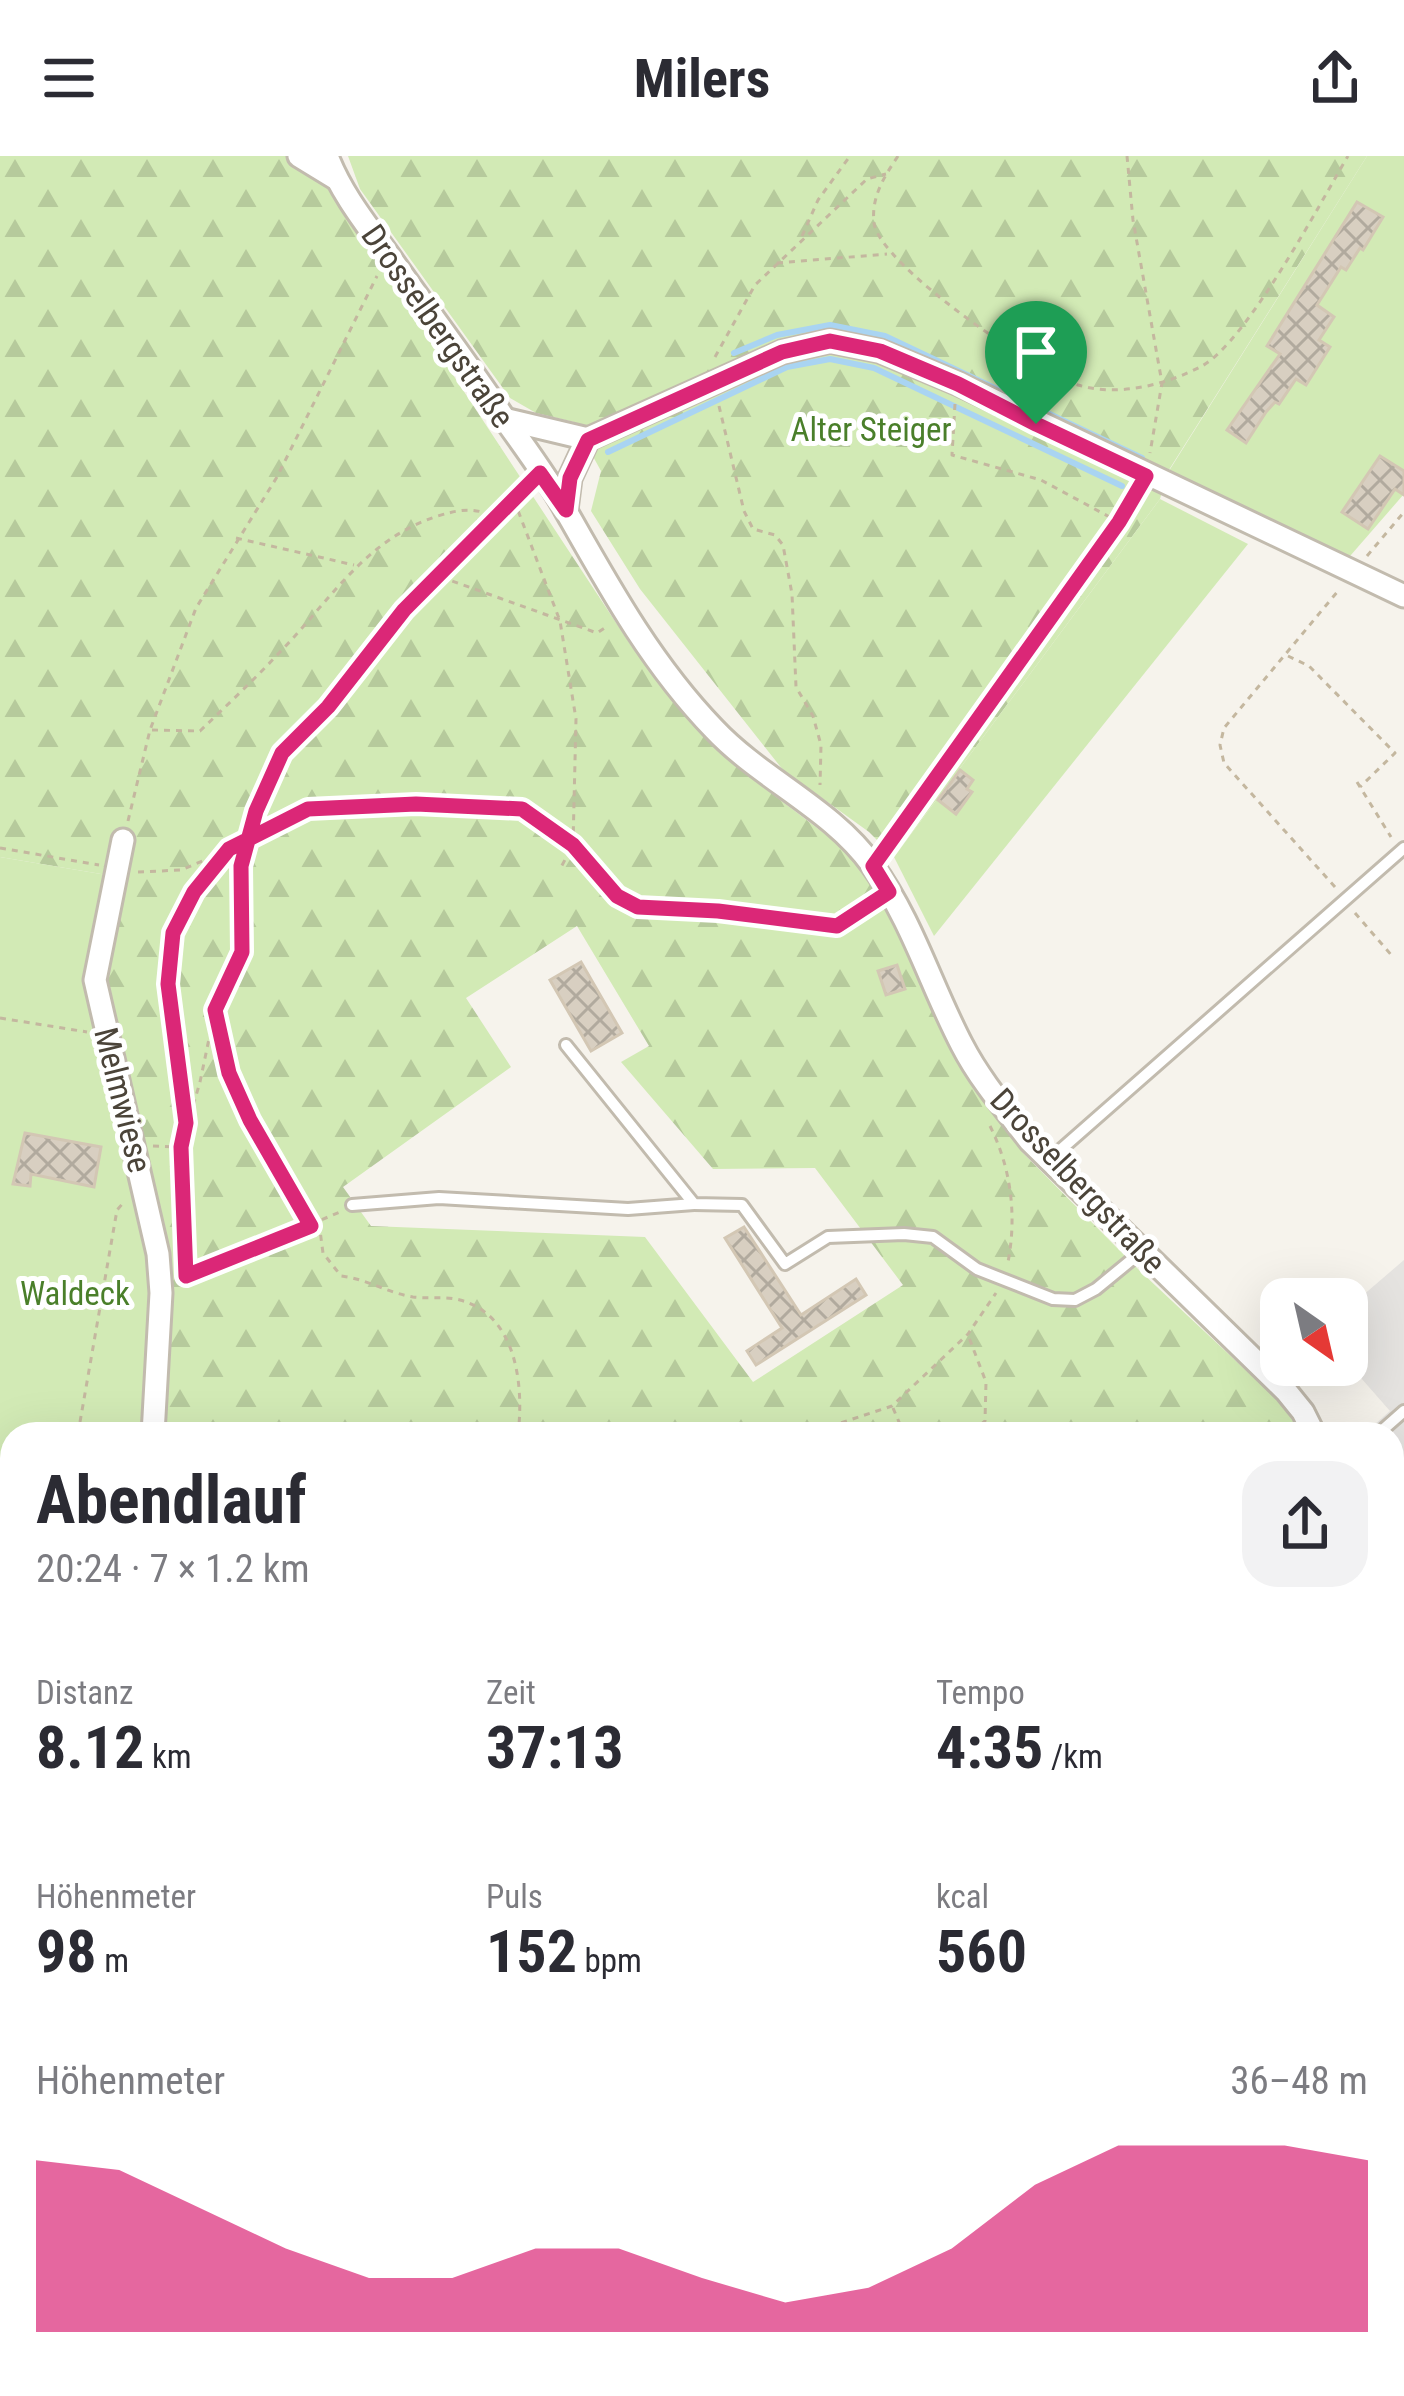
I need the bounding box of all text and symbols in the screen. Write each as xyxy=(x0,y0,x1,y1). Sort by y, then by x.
icon: menu xyxy=(36,45,102,111)
icon: share xyxy=(1302,45,1368,111)
text: Milers xyxy=(634,47,770,110)
street label: Drosselbergstraße xyxy=(354,217,522,435)
pin xyxy=(985,301,1087,424)
icon: arrive xyxy=(1003,319,1069,385)
park label: Alter Steiger xyxy=(790,410,952,449)
street label: Melmwiese xyxy=(86,1024,160,1176)
street label: Drosselbergstraße xyxy=(982,1080,1174,1282)
park label: Waldeck xyxy=(20,1274,130,1313)
north arrow xyxy=(1260,1278,1368,1386)
map controls xyxy=(1260,1278,1368,1386)
button: share xyxy=(1242,1461,1368,1587)
text: Abendlauf xyxy=(36,1462,307,1539)
text: 20:24 · 7 × 1.2 km xyxy=(36,1546,310,1592)
text: Distanz xyxy=(36,1673,134,1712)
text: Zeit xyxy=(486,1673,536,1712)
text: Tempo xyxy=(936,1673,1025,1712)
text: 8.12 xyxy=(36,1712,144,1783)
text: 37:13 xyxy=(486,1712,624,1783)
text: 4:35 xyxy=(936,1712,1043,1783)
text: km xyxy=(144,1737,192,1776)
text: /km xyxy=(1043,1737,1103,1776)
text: Höhenmeter xyxy=(36,1877,196,1916)
text: Puls xyxy=(486,1877,543,1916)
text: kcal xyxy=(936,1877,989,1916)
text: 98 xyxy=(36,1916,97,1987)
text: 152 xyxy=(486,1916,577,1987)
text: 560 xyxy=(936,1916,1027,1987)
text: m xyxy=(97,1941,129,1980)
text: bpm xyxy=(577,1941,642,1980)
text: Höhenmeter xyxy=(36,2058,225,2104)
text: 36–48 m xyxy=(1230,2058,1368,2104)

